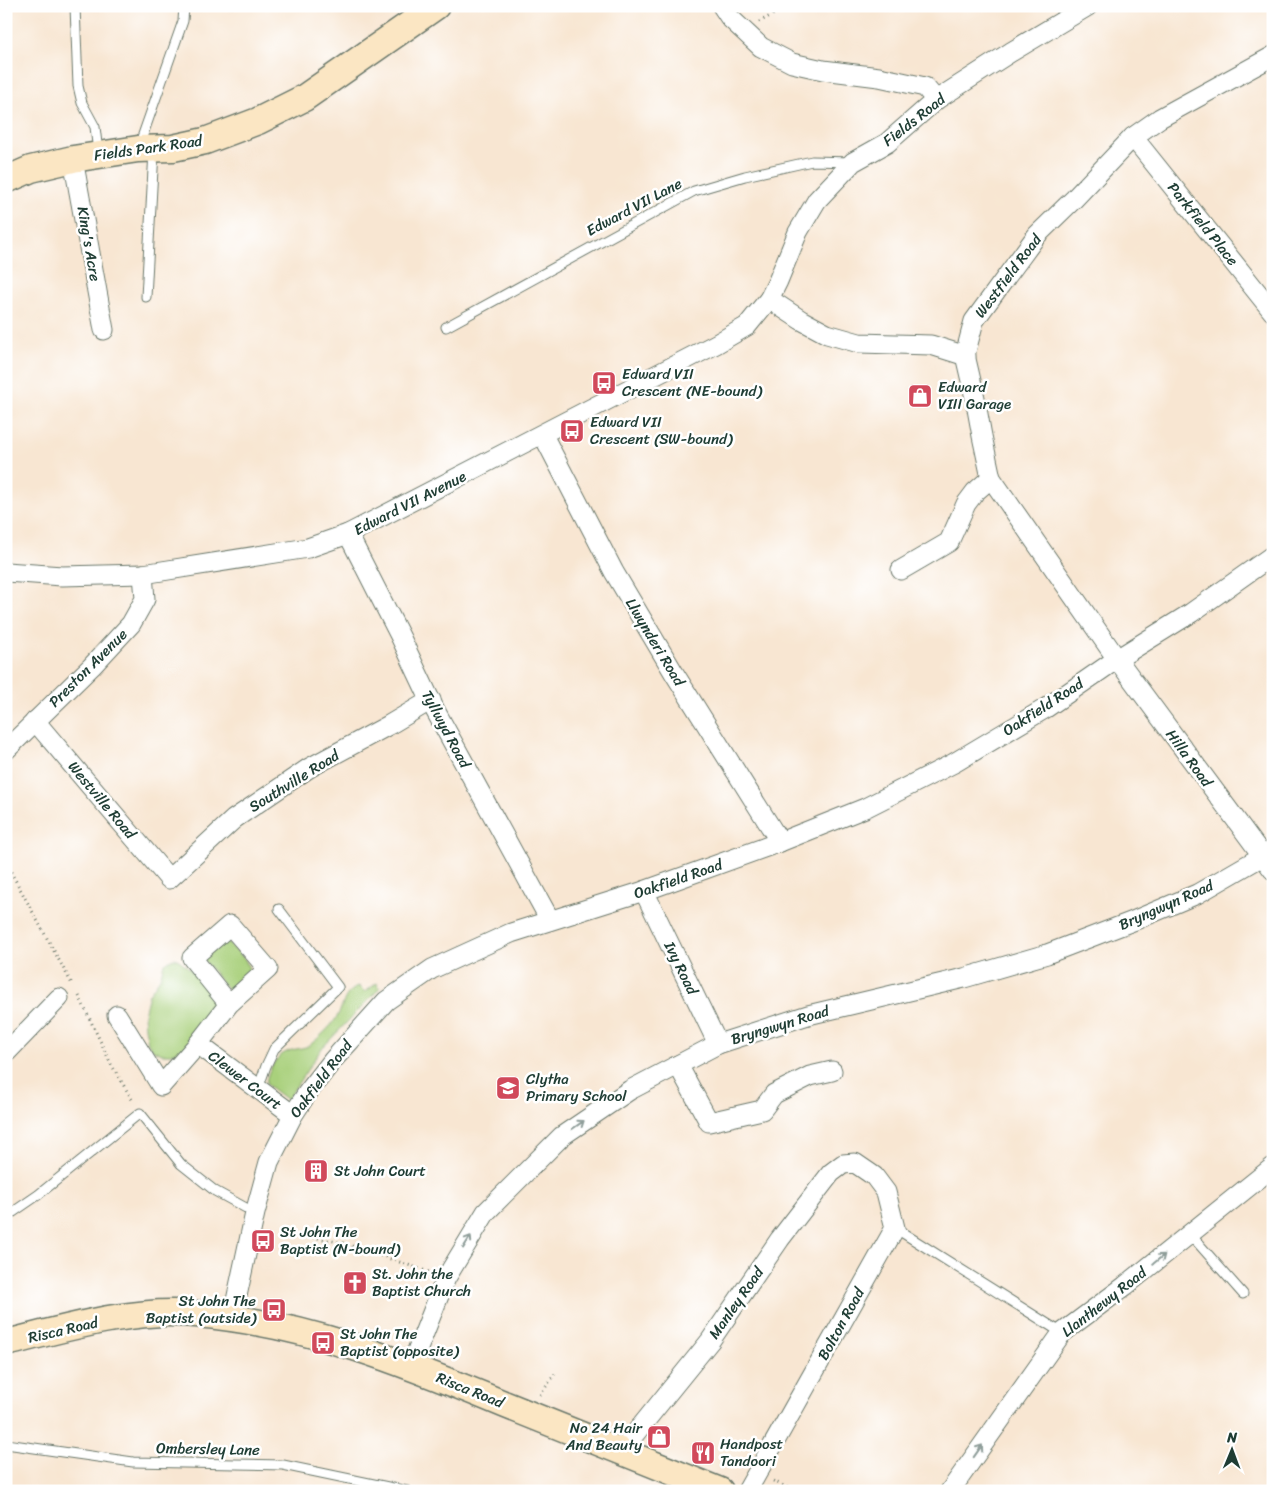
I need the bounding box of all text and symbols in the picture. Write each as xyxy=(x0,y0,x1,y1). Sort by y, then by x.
street label: Fields Road xyxy=(877,86,952,153)
street label: Fields Park Road xyxy=(92,127,205,168)
street label: Edward VII Lane xyxy=(581,171,687,243)
street label: Parkfield Place xyxy=(1161,176,1245,272)
street label: King's Acre xyxy=(70,204,108,284)
street label: Westfield Road xyxy=(968,228,1049,324)
place label: Edward VII Crescent (NE-bound) xyxy=(622,361,763,404)
bus stop icon: Edward VII Crescent (NE-bound) xyxy=(591,370,617,396)
place label: Edward VIII Garage xyxy=(938,374,1011,417)
shop icon: Edward VIII Garage xyxy=(907,383,933,409)
place label: Edward VII Crescent (SW-bound) xyxy=(590,409,733,452)
bus stop icon: Edward VII Crescent (SW-bound) xyxy=(559,418,585,444)
street label: Edward VII Avenue xyxy=(349,463,471,543)
street label: Llwynderi Road xyxy=(618,593,692,692)
street label: Preston Avenue xyxy=(42,622,134,714)
street label: Oakfield Road xyxy=(997,670,1090,743)
street label: Tyllwyd Road xyxy=(414,685,478,774)
street label: Hilla Road xyxy=(1159,723,1220,794)
street label: Southville Road xyxy=(243,742,345,819)
street label: Westville Road xyxy=(61,755,143,846)
street label: Oakfield Road xyxy=(630,851,727,906)
street label: Bryngwyn Road xyxy=(1114,872,1219,937)
street label: Ivy Road xyxy=(656,936,706,1000)
street label: Bryngwyn Road xyxy=(728,997,833,1052)
street label: Oakfield Road xyxy=(283,1034,360,1124)
street label: Clewer Court xyxy=(202,1043,288,1117)
place label: Clytha Primary School xyxy=(526,1066,627,1109)
school or university icon: Clytha Primary School xyxy=(495,1075,521,1101)
one-way arrow xyxy=(571,1120,585,1130)
building icon: St John Court xyxy=(303,1158,329,1184)
place label: St John Court xyxy=(334,1158,426,1184)
place label: St John The Baptist (N-bound) xyxy=(280,1219,401,1262)
bus stop icon: St John The Baptist (N-bound) xyxy=(250,1228,276,1254)
one-way arrow xyxy=(463,1236,473,1250)
one-way arrow xyxy=(1153,1253,1166,1264)
street label: Manley Road xyxy=(701,1260,771,1345)
street label: Llanthewy Road xyxy=(1056,1260,1153,1344)
place label: St. John the Baptist Church xyxy=(372,1261,471,1304)
church icon: St. John the Baptist Church xyxy=(342,1270,368,1296)
street label: Bolton Road xyxy=(810,1282,872,1365)
place label: St John The Baptist (outside) xyxy=(146,1288,257,1331)
bus stop icon: St John The Baptist (outside) xyxy=(261,1297,287,1323)
street label: Risca Road xyxy=(25,1309,102,1351)
place label: St John The Baptist (opposite) xyxy=(340,1321,459,1364)
bus stop icon: St John The Baptist (opposite) xyxy=(310,1330,336,1356)
street label: Risca Road xyxy=(432,1365,509,1416)
place label: No 24 Hair And Beauty xyxy=(565,1415,643,1458)
shop icon: No 24 Hair And Beauty xyxy=(646,1424,672,1450)
north arrow xyxy=(1206,1424,1256,1474)
text: N xyxy=(1226,1425,1238,1450)
place label: Handpost Tandoori xyxy=(720,1431,784,1474)
street label: Ombersley Lane xyxy=(156,1435,260,1463)
restaurant icon: Handpost Tandoori xyxy=(690,1440,716,1466)
one-way arrow xyxy=(973,1444,983,1458)

